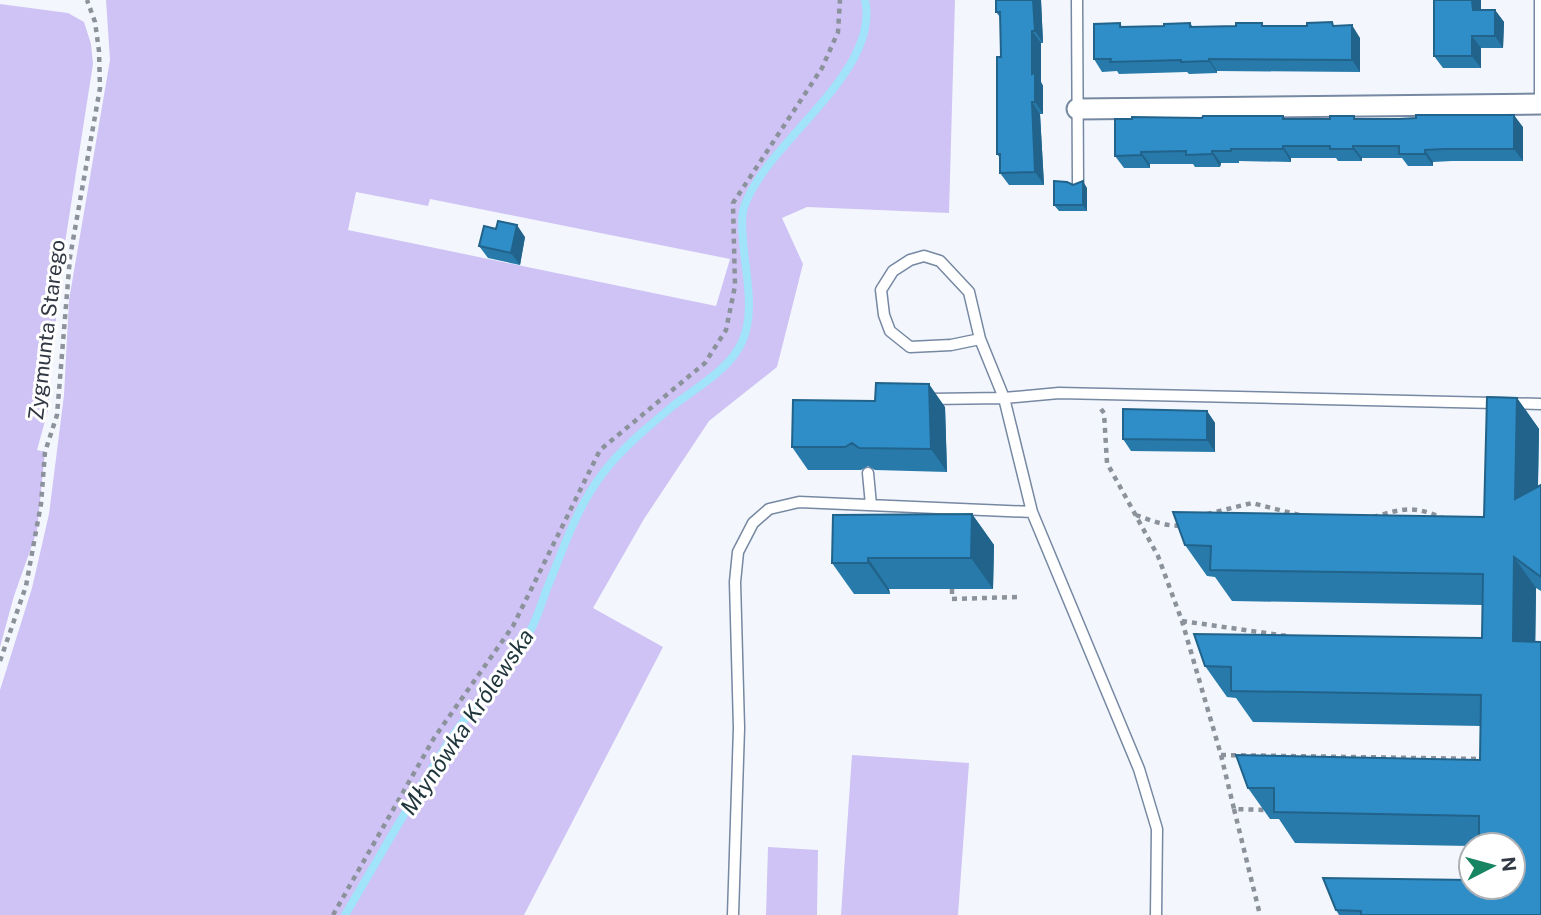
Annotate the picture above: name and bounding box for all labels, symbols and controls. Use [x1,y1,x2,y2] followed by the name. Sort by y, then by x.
[23,238,70,422] street label: Zygmunta Starego
[394,624,539,820] water label: Młynówka Królewska
[1457,831,1527,901] north arrow
[1497,856,1521,873] text: N

